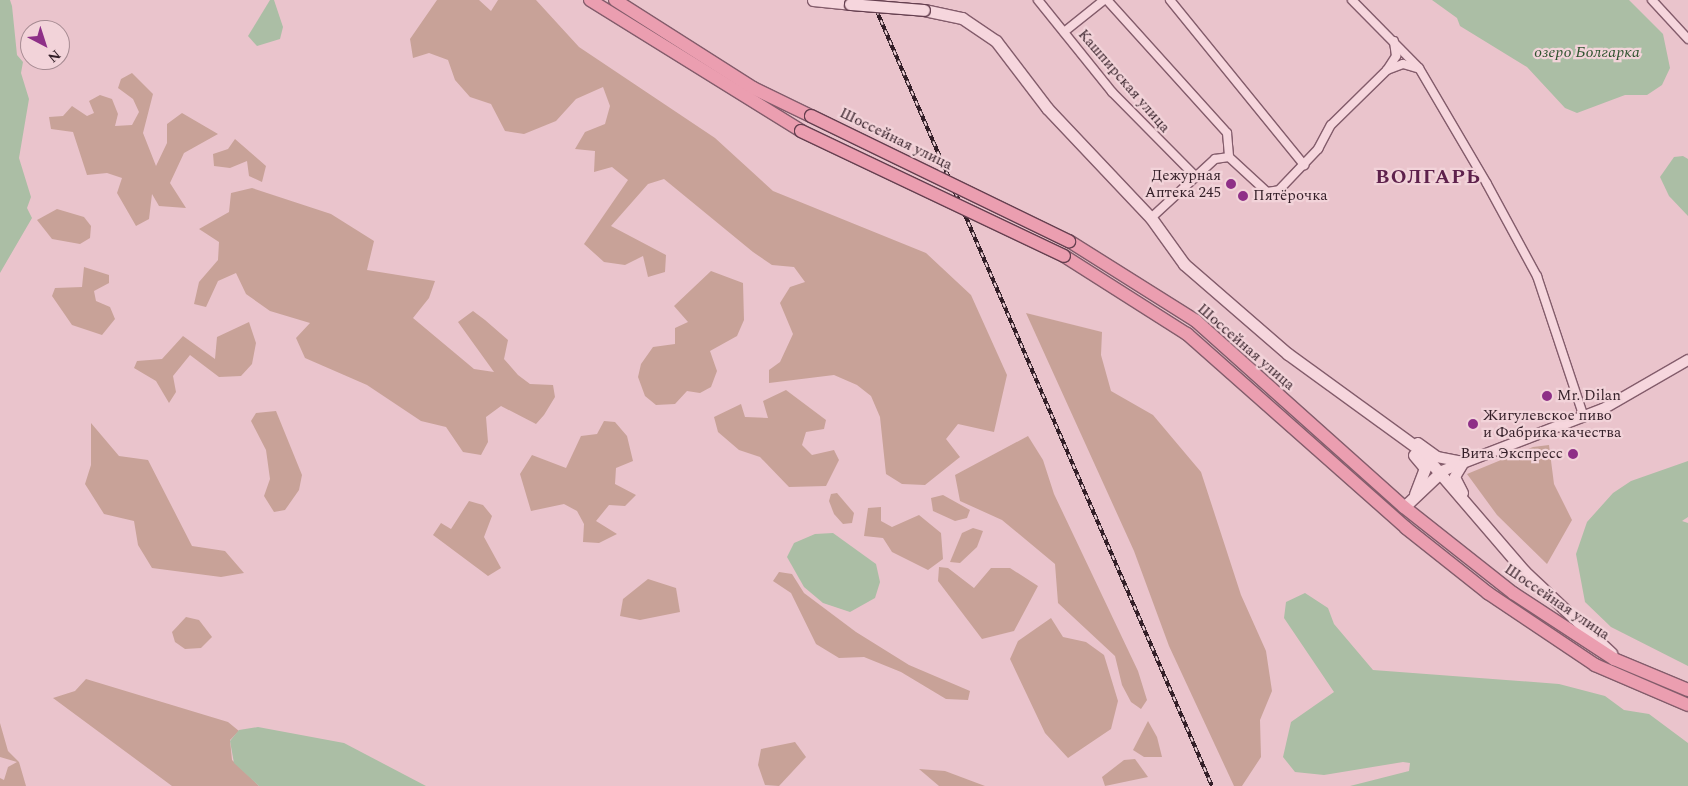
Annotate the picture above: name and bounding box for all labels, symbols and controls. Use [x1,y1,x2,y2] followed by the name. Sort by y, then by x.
[20,20,70,70] north arrow
[1074,26,1174,136] street label: Кашпирская улица
[1534,42,1640,62] water label: озеро Болгарка
[43,44,65,68] text: N
[837,104,955,174] street label: Шоссейная улица
[1374,165,1482,189] district label: ВОЛГАРЬ
[1145,166,1221,201] place label: Дежурная Аптека 245
[1225,178,1237,190] marker: Дежурная Аптека 245
[1253,187,1328,205] place label: Пятёрочка
[1237,190,1249,202] marker: Пятёрочка
[1194,300,1298,394] street label: Шоссейная улица
[1557,387,1621,405] place label: Mr. Dilan
[1541,390,1553,402] marker: Mr. Dilan
[1483,406,1621,441] place label: Жигулевское пиво и Фабрика качества
[1467,418,1479,430] marker: Жигулевское пиво и Фабрика качества
[1460,445,1563,463] place label: Вита Экспресс
[1567,448,1579,460] marker: Вита Экспресс
[1501,560,1613,644] street label: Шоссейная улица

